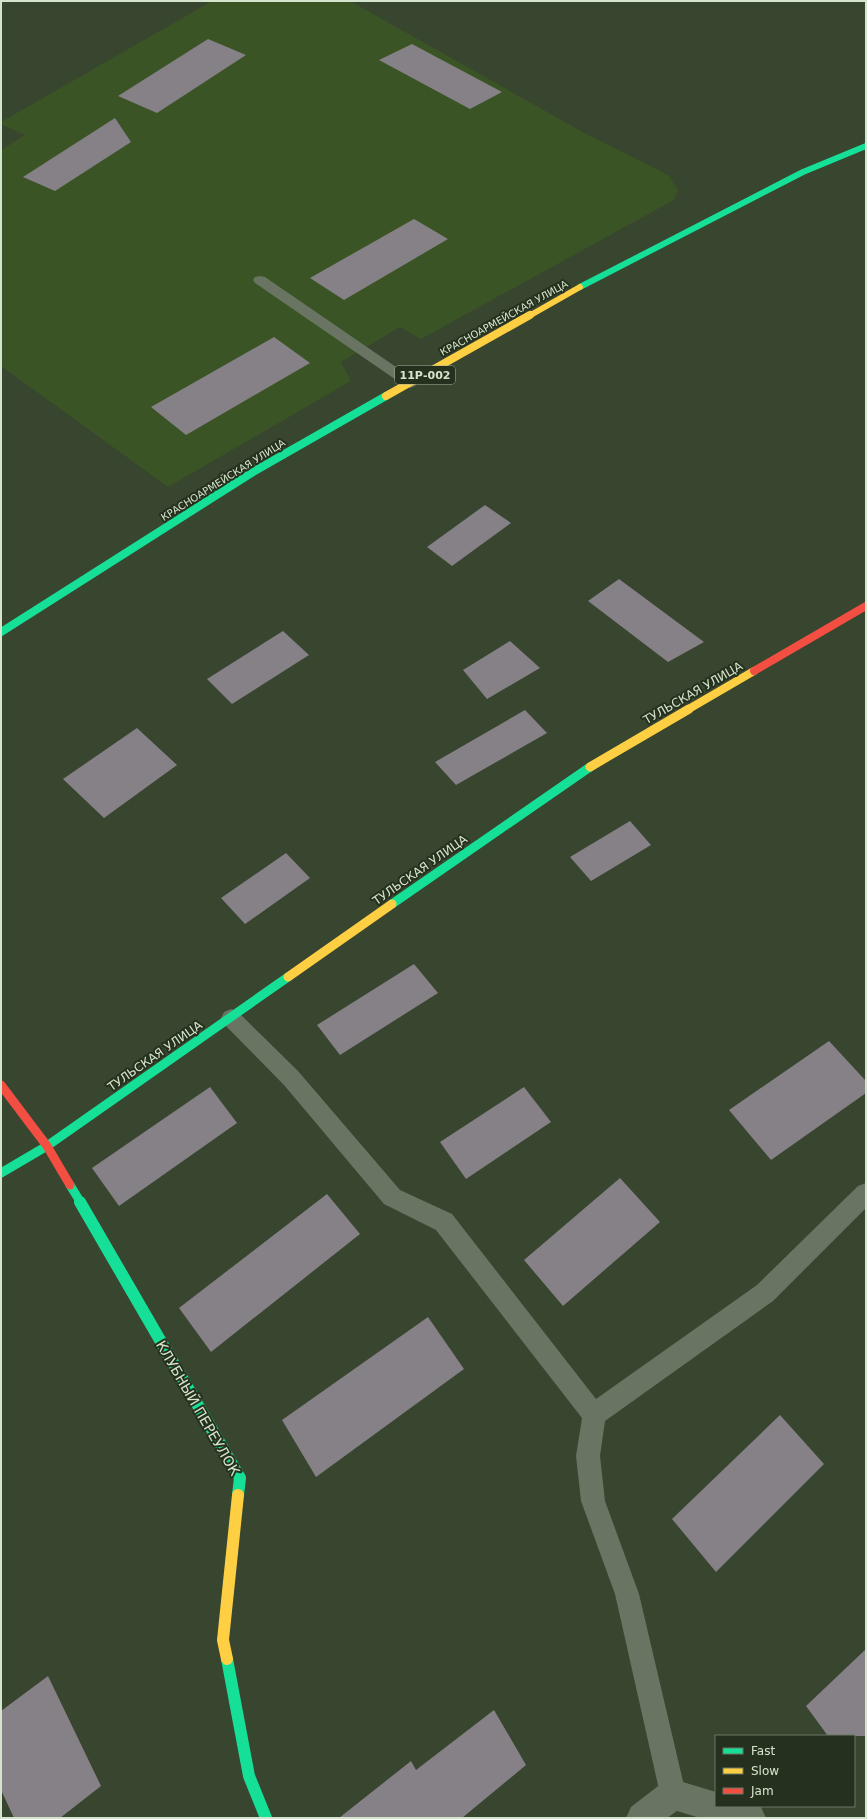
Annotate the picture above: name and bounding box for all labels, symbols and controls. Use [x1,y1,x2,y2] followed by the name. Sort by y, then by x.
[438,277,570,358] street label: КРАСНОАРМЕЙСКАЯ УЛИЦА
[395,366,455,384] road number: 11Р-002
[158,436,287,523] street label: КРАСНОАРМЕЙСКАЯ УЛИЦА
[640,659,746,728] street label: ТУЛЬСКАЯ УЛИЦА
[369,832,471,908] street label: ТУЛЬСКАЯ УЛИЦА
[104,1018,206,1094] street label: ТУЛЬСКАЯ УЛИЦА
[153,1337,244,1478] street label: КЛУБНЫЙ ПЕРЕУЛОК
[715,1735,855,1807] legend
[751,1744,775,1758] text: Fast
[751,1764,779,1778] text: Slow
[750,1784,774,1798] text: Jam

